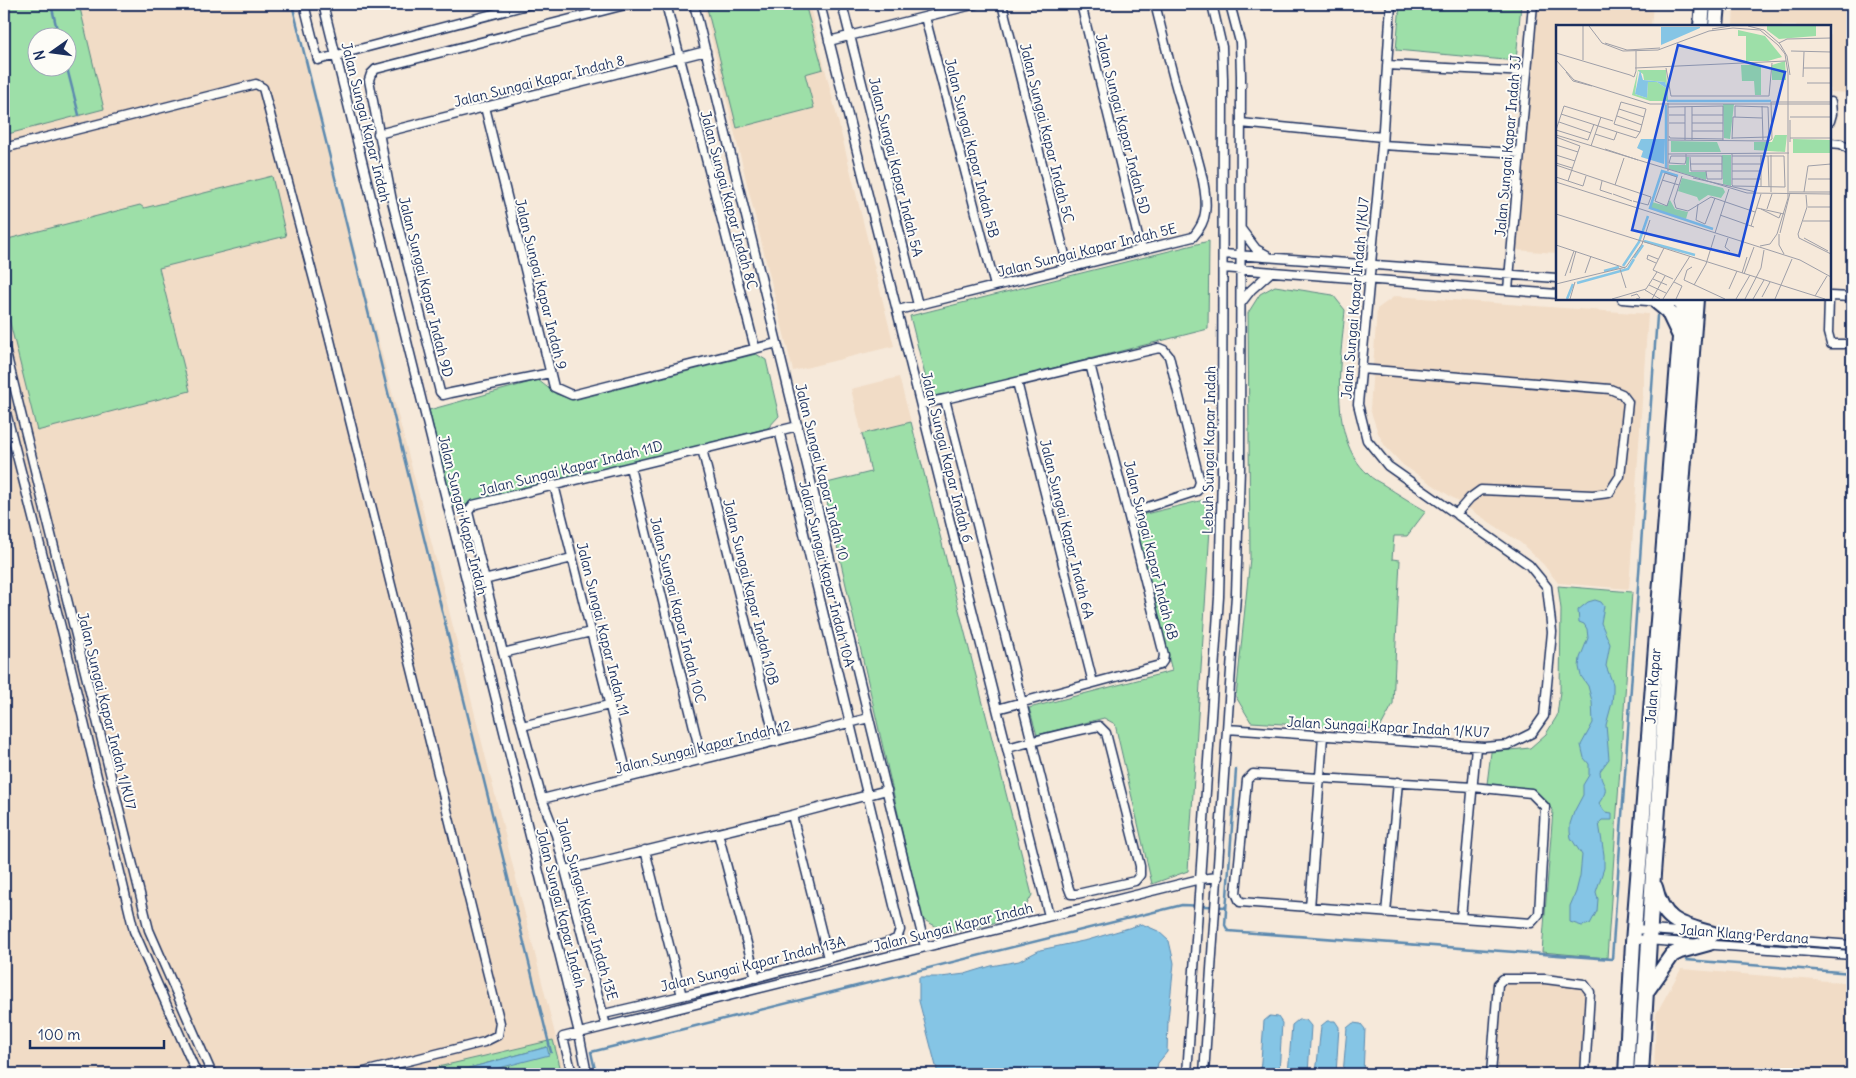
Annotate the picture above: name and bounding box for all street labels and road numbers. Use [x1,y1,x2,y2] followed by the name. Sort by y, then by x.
[1092,32,1154,216] street label: Jalan Sungai Kapar Indah 5D
[337,40,395,204] street label: Jalan Sungai Kapar Indah
[1016,41,1078,225] street label: Jalan Sungai Kapar Indah 5C
[452,51,626,111] street label: Jalan Sungai Kapar Indah 8
[1491,54,1525,238] street label: Jalan Sungai Kapar Indah 3J
[941,56,1003,240] street label: Jalan Sungai Kapar Indah 5B
[865,75,927,259] street label: Jalan Sungai Kapar Indah 5A
[696,109,762,291] street label: Jalan Sungai Kapar Indah 8C
[395,195,457,379] street label: Jalan Sungai Kapar Indah 9D
[1337,196,1373,400] street label: Jalan Sungai Kapar Indah 1/KU7
[511,197,571,371] street label: Jalan Sungai Kapar Indah 9
[996,219,1178,281] street label: Jalan Sungai Kapar Indah 5E
[1199,366,1219,534] street label: Lebuh Sungai Kapar Indah
[917,370,977,544] street label: Jalan Sungai Kapar Indah 6
[791,381,853,563] street label: Jalan Sungai Kapar Indah 10
[434,433,492,597] street label: Jalan Sungai Kapar Indah
[477,436,665,500] street label: Jalan Sungai Kapar Indah 11D
[1036,437,1098,621] street label: Jalan Sungai Kapar Indah 6A
[1120,458,1182,642] street label: Jalan Sungai Kapar Indah 6B
[795,479,859,669] street label: Jalan Sungai Kapar Indah 10A
[719,497,783,687] street label: Jalan Sungai Kapar Indah 10B
[646,515,710,705] street label: Jalan Sungai Kapar Indah 10C
[573,540,633,718] street label: Jalan Sungai Kapar Indah 11
[74,610,140,812] street label: Jalan Sungai Kapar Indah 1/KU7
[1641,647,1665,724] street label: Jalan Kapar
[1286,713,1490,741] street label: Jalan Sungai Kapar Indah 1/KU7
[613,716,793,778] street label: Jalan Sungai Kapar Indah 12
[552,816,622,1002] street label: Jalan Sungai Kapar Indah 13E
[532,826,590,990] street label: Jalan Sungai Kapar Indah
[871,898,1035,956] street label: Jalan Sungai Kapar Indah
[1679,920,1809,948] street label: Jalan Klang Perdana
[659,932,847,996] street label: Jalan Sungai Kapar Indah 13A

